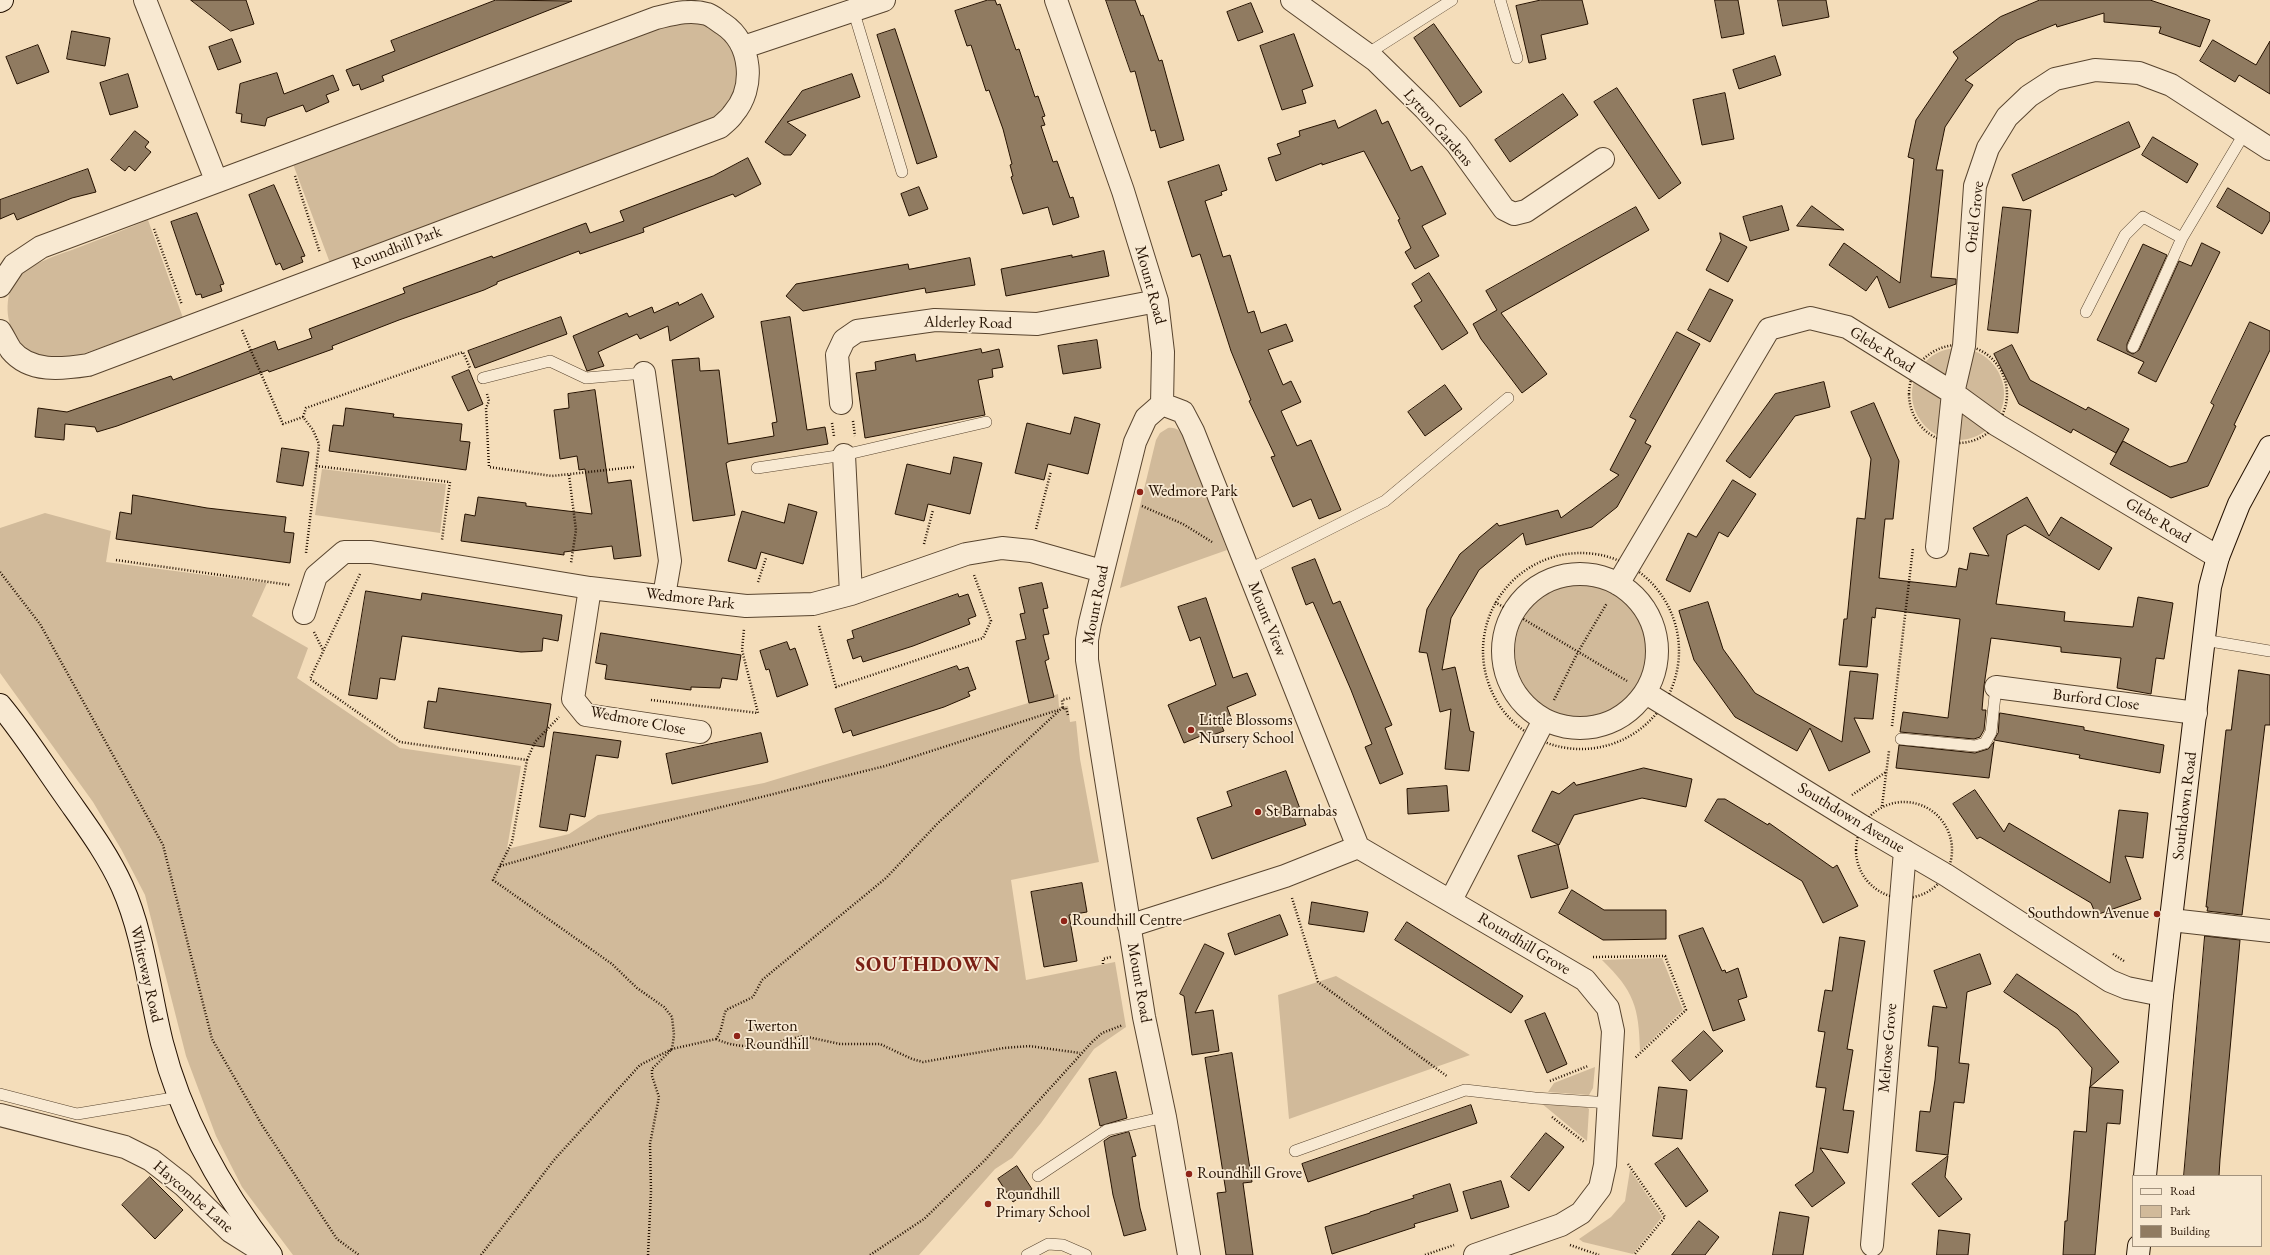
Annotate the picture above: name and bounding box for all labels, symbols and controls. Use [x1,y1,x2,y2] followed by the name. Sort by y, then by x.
[1399,85,1477,171] street label: Lytton Gardens
[1962,180,1988,254] street label: Oriel Grove
[349,222,445,274] street label: Roundhill Park
[1130,244,1170,326] street label: Mount Road
[924,313,1012,333] street label: Alderley Road
[1846,323,1918,377] street label: Glebe Road
[1148,482,1238,502] place label: Wedmore Park
[1135,487,1145,497] marker: Wedmore Park
[2122,494,2194,548] street label: Glebe Road
[1079,564,1113,646] street label: Mount Road
[1243,579,1291,659] street label: Mount View
[644,584,736,614] street label: Wedmore Park
[2052,685,2140,715] street label: Burford Close
[589,702,687,740] street label: Wedmore Close
[1199,711,1294,749] place label: Little Blossoms Nursery School
[1186,725,1196,735] marker: Little Blossoms Nursery School
[2169,751,2201,861] street label: Southdown Road
[1794,779,1908,857] street label: Southdown Avenue
[1266,802,1337,822] place label: St Barnabas
[1253,807,1263,817] marker: St Barnabas
[2028,904,2149,924] place label: Southdown Avenue
[1474,909,1574,979] street label: Roundhill Grove
[2152,909,2162,919] marker: Southdown Avenue
[1072,911,1182,931] place label: Roundhill Centre
[1059,916,1069,926] marker: Roundhill Centre
[126,924,166,1024] street label: Whiteway Road
[1123,942,1155,1024] street label: Mount Road
[855,954,1001,978] district label: SOUTHDOWN
[1875,1003,1901,1093] street label: Melrose Grove
[745,1017,809,1055] place label: Twerton Roundhill
[732,1031,742,1041] marker: Twerton Roundhill
[149,1157,237,1237] street label: Haycombe Lane
[1197,1164,1302,1184] place label: Roundhill Grove
[1184,1169,1194,1179] marker: Roundhill Grove
[2132,1175,2262,1247] legend
[2170,1183,2195,1199] text: Road
[996,1185,1090,1223] place label: Roundhill Primary School
[983,1199,993,1209] marker: Roundhill Primary School
[2170,1203,2190,1219] text: Park
[2170,1223,2210,1239] text: Building

